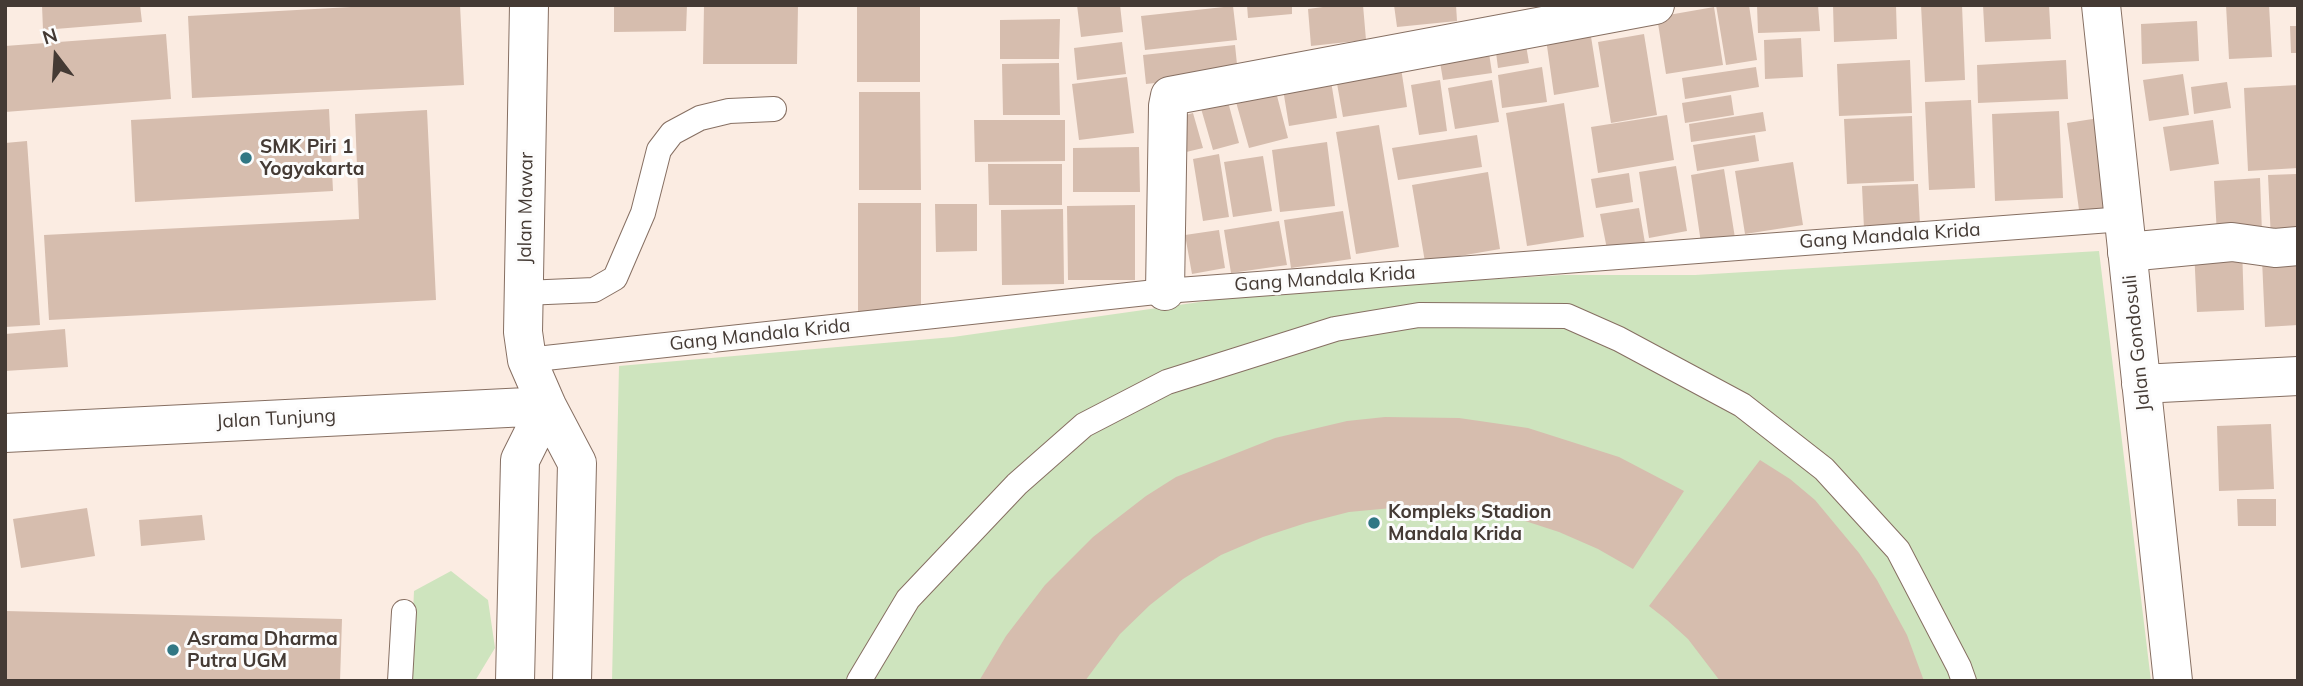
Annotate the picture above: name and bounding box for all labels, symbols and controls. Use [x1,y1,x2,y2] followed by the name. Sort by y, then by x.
[21,21,91,91] north arrow
[39,22,60,49] text: N
[260,136,364,180] place label: SMK Piri 1 Yogyakarta
[238,150,254,166] marker: SMK Piri 1 Yogyakarta
[514,152,538,264] street label: Jalan Mawar
[1799,218,1981,254] street label: Gang Mandala Krida
[1234,261,1416,297] street label: Gang Mandala Krida
[2118,274,2156,412] street label: Jalan Gondosuli
[668,314,852,356] street label: Gang Mandala Krida
[216,404,336,434] street label: Jalan Tunjung
[1388,501,1552,545] place label: Kompleks Stadion Mandala Krida
[1366,515,1382,531] marker: Kompleks Stadion Mandala Krida
[187,628,338,672] place label: Asrama Dharma Putra UGM
[165,642,181,658] marker: Asrama Dharma Putra UGM

